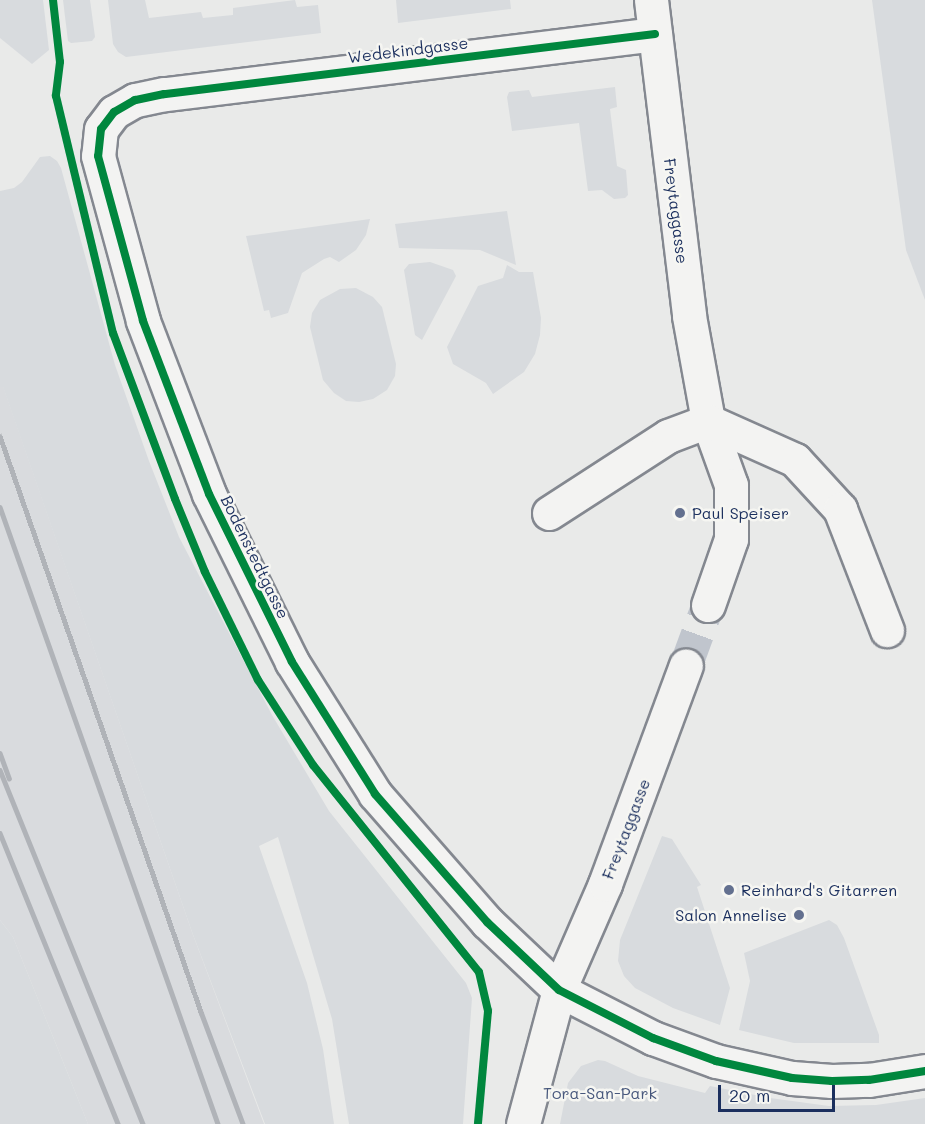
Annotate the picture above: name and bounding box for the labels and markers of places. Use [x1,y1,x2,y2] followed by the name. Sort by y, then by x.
[692,503,789,523] place label: Paul Speiser
[673,506,687,520] marker: Paul Speiser
[741,880,897,900] place label: Reinhard's Gitarren
[722,883,736,897] marker: Reinhard's Gitarren
[675,905,787,925] place label: Salon Annelise
[792,908,806,922] marker: Salon Annelise

